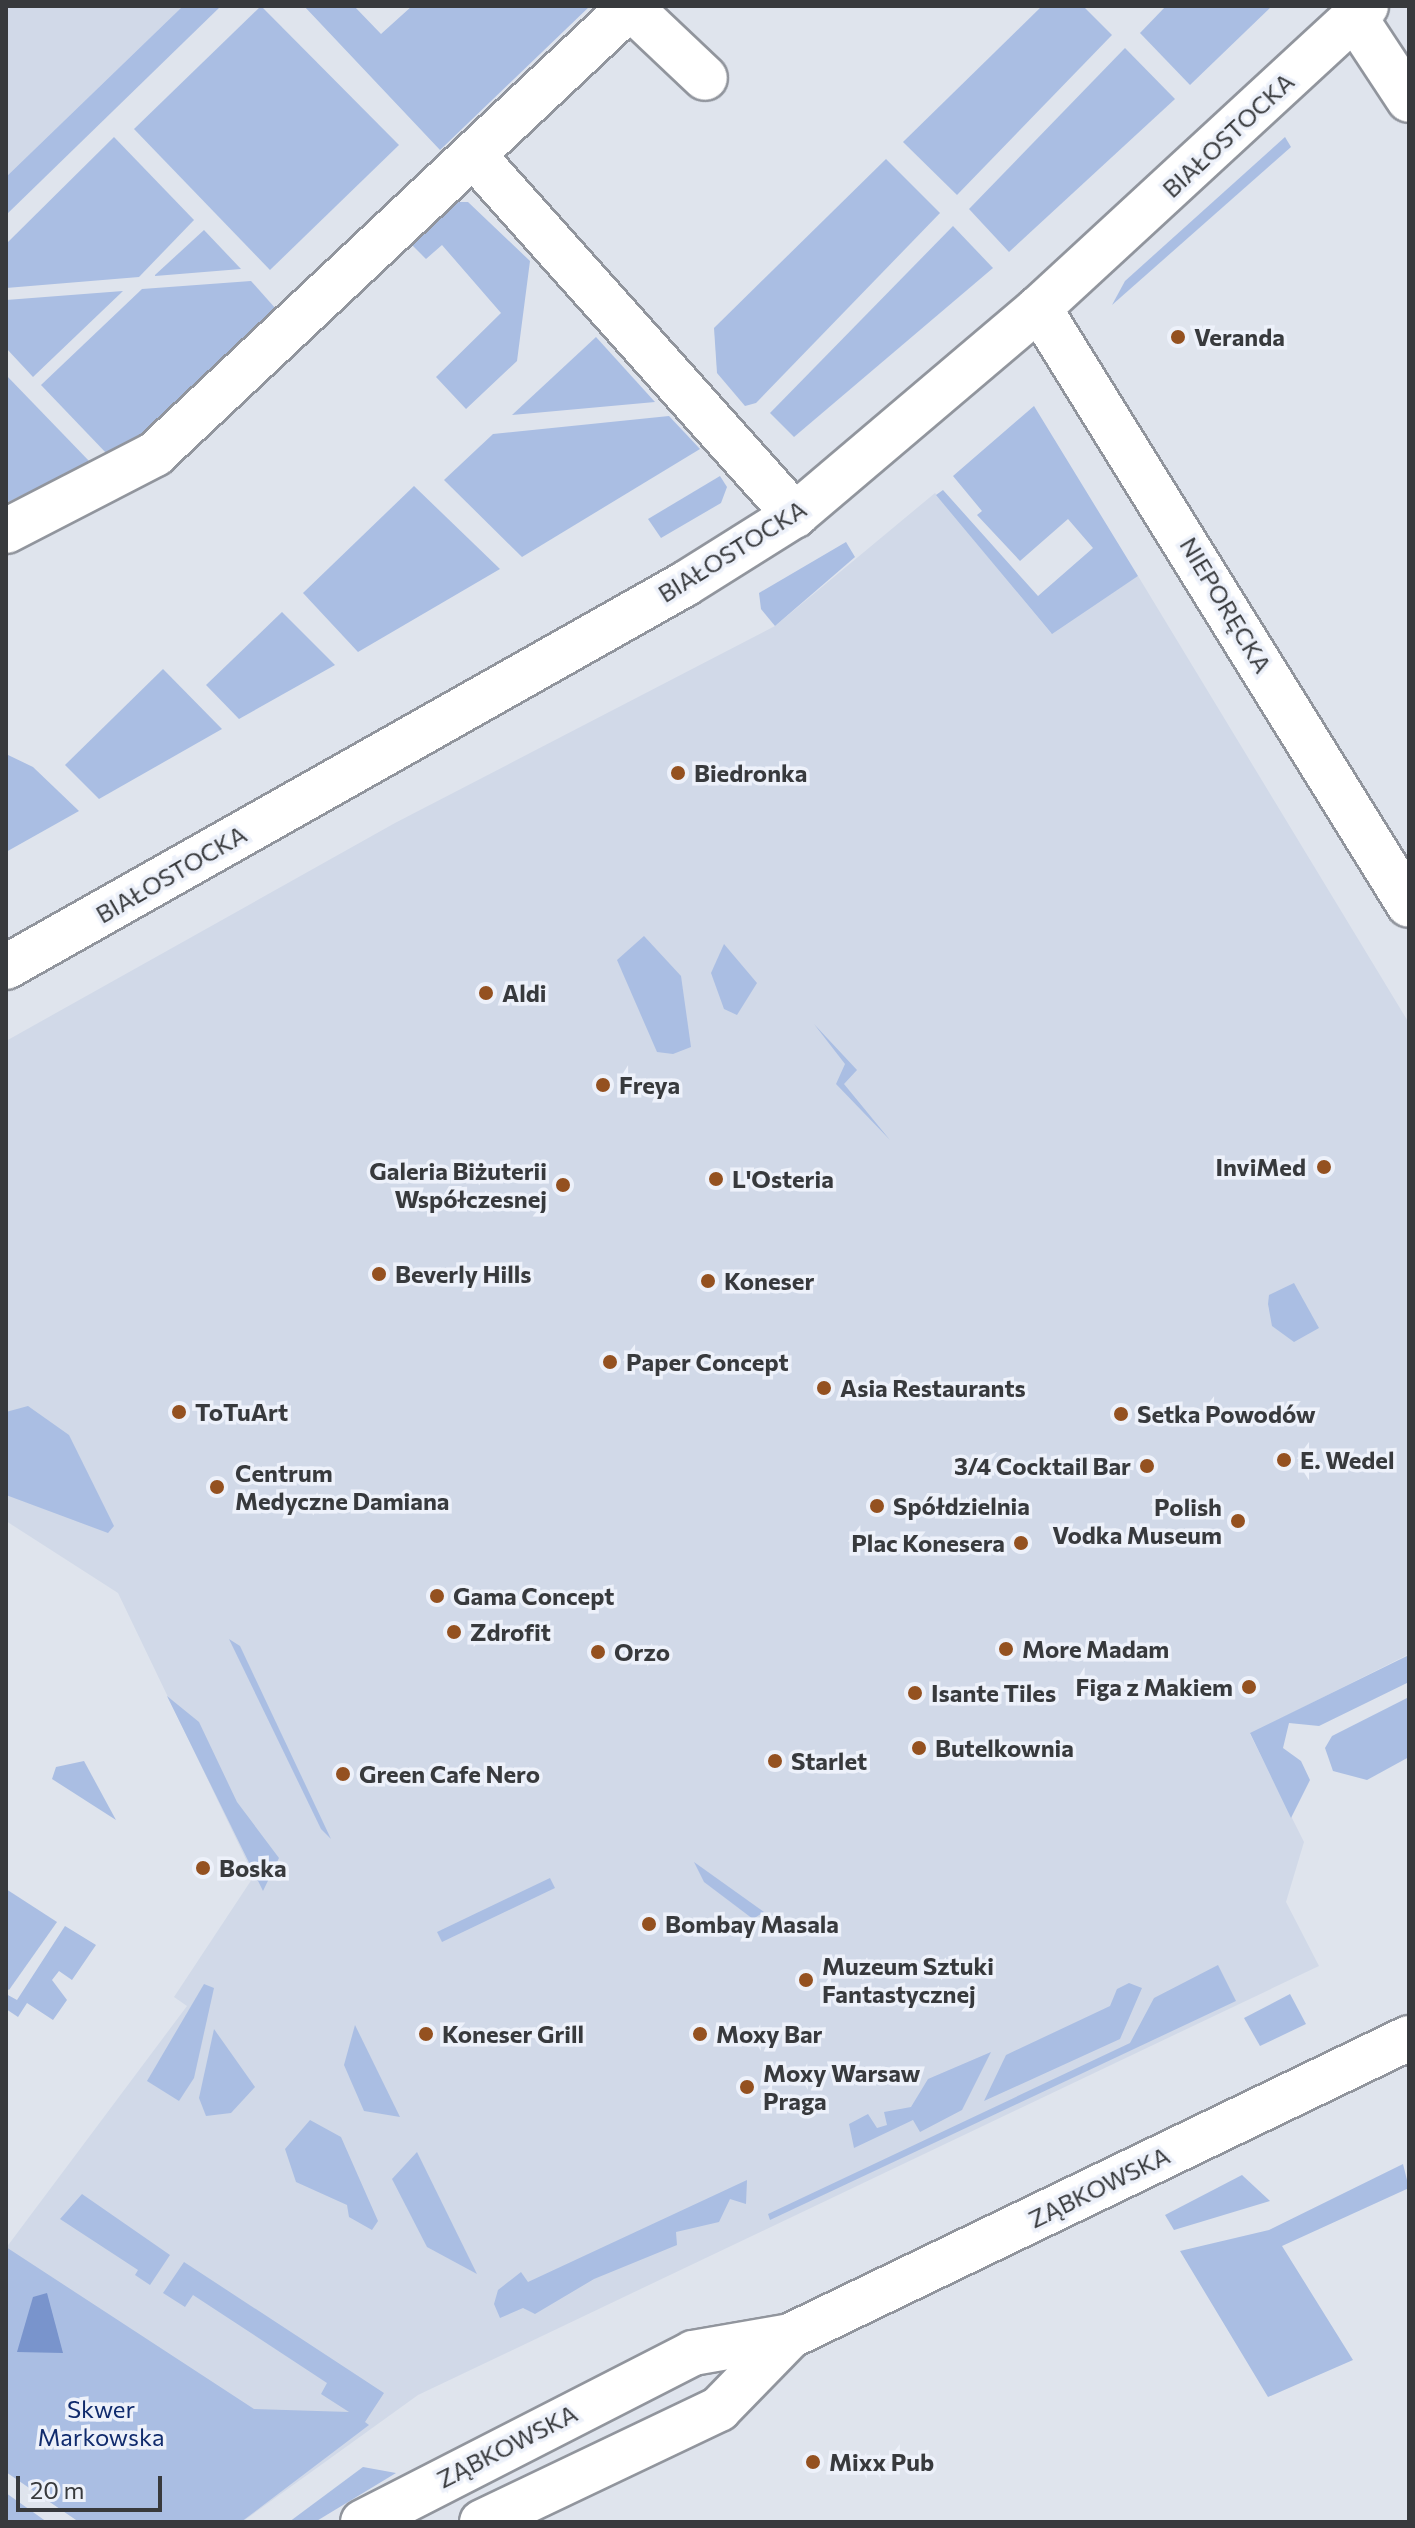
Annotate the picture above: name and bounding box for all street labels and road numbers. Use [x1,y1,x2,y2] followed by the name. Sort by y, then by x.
[1156,67,1300,203] street label: BIAŁOSTOCKA
[653,494,811,608] street label: BIAŁOSTOCKA
[1174,532,1278,678] street label: NIEPORĘCKA
[91,819,251,929] street label: BIAŁOSTOCKA
[1024,2140,1174,2234] street label: ZĄBKOWSKA
[432,2398,582,2494] street label: ZĄBKOWSKA

